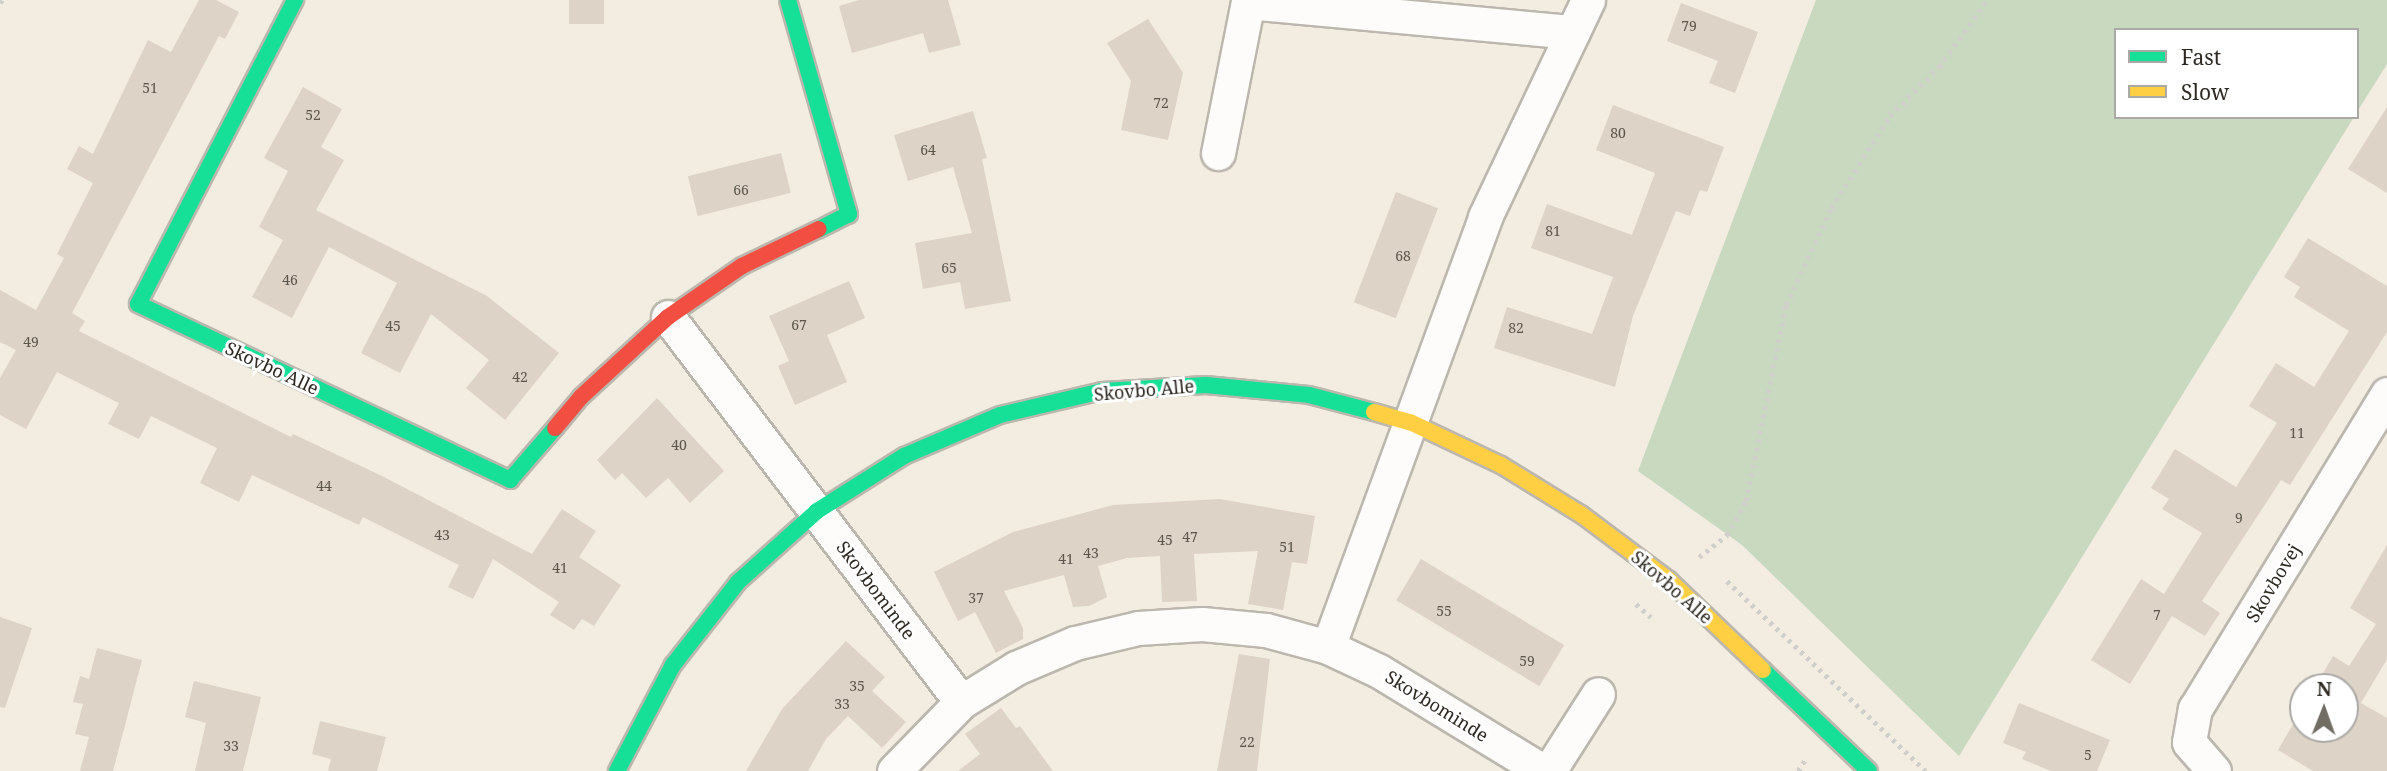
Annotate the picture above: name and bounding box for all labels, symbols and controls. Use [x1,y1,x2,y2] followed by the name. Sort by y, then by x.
[1681,18,1697,34] house number: 79
[2114,28,2359,119] legend
[2181,43,2221,71] text: Fast
[2181,78,2229,106] text: Slow
[142,80,158,96] house number: 51
[1153,95,1169,111] house number: 72
[305,107,321,123] house number: 52
[1610,125,1626,141] house number: 80
[920,142,936,158] house number: 64
[733,182,749,198] house number: 66
[1545,223,1561,239] house number: 81
[1395,248,1411,264] house number: 68
[941,260,957,276] house number: 65
[282,272,298,288] house number: 46
[791,317,807,333] house number: 67
[385,318,401,334] house number: 45
[1508,320,1524,336] house number: 82
[23,334,39,350] house number: 49
[222,337,322,399] street label: Skovbo Alle
[512,369,528,385] house number: 42
[1093,375,1195,405] street label: Skovbo Alle
[2289,425,2305,441] house number: 11
[671,437,687,453] house number: 40
[316,478,332,494] house number: 44
[2235,510,2243,526] house number: 9
[434,527,450,543] house number: 43
[1182,529,1198,545] house number: 47
[1157,532,1173,548] house number: 45
[832,537,920,643] street label: Skovbominde
[1279,539,1295,555] house number: 51
[2241,540,2305,626] street label: Skovbovej
[1083,545,1099,561] house number: 43
[1627,546,1717,628] street label: Skovbo Alle
[1058,551,1074,567] house number: 41
[552,560,568,576] house number: 41
[968,590,984,606] house number: 37
[1436,603,1452,619] house number: 55
[2153,607,2161,623] house number: 7
[1519,653,1535,669] house number: 59
[1382,666,1492,746] street label: Skovbominde
[2289,673,2359,743] north arrow
[2317,676,2332,702] text: N
[849,678,865,694] house number: 35
[834,696,850,712] house number: 33
[1239,734,1255,750] house number: 22
[223,738,239,754] house number: 33
[2084,747,2092,763] house number: 5

